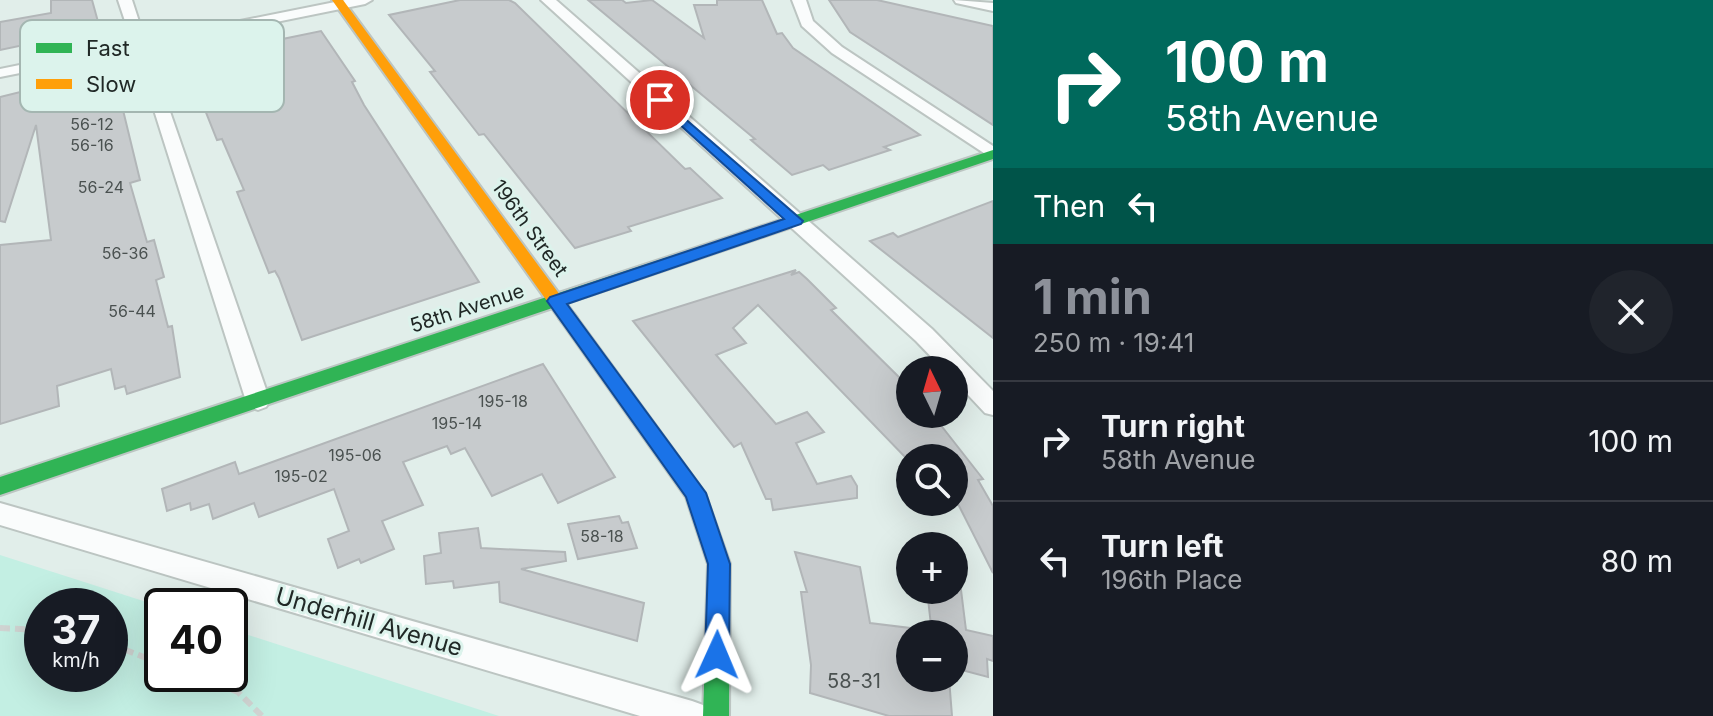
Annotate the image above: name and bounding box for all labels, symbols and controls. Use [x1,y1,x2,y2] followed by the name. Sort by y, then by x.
[20,20,284,112] legend
[1165,28,1329,96] text: 100 m
[1033,32,1137,136] icon: right
[86,35,130,61] text: Fast
[626,66,694,134] pin
[86,71,136,97] text: Slow
[638,78,682,122] icon: arrive
[1165,96,1379,140] text: 58th Avenue
[70,114,114,134] house number: 56-12
[70,135,114,155] house number: 56-16
[487,175,573,281] street label: 196th Street
[78,177,124,197] house number: 56-24
[1121,184,1165,228] icon: left
[1033,188,1105,224] text: Then
[102,243,148,263] house number: 56-36
[1033,267,1152,326] text: 1 min
[1589,270,1673,354] button: close
[407,278,527,338] street label: 58th Avenue
[108,301,156,321] house number: 56-44
[1033,327,1194,358] text: 250 m · 19:41
[896,356,968,428] north arrow
[896,356,968,692] map controls
[478,391,528,411] house number: 195-18
[1101,408,1245,444] text: Turn right
[432,413,482,433] house number: 195-14
[1033,419,1077,463] icon: right
[1588,423,1673,459] text: 100 m
[896,444,968,516] button: search
[1101,444,1255,475] text: 58th Avenue
[328,445,382,465] house number: 195-06
[274,466,328,486] house number: 195-02
[580,526,624,546] house number: 58-18
[1101,528,1223,564] text: Turn left
[896,532,968,604] button: +
[1033,539,1077,583] icon: left
[1601,543,1673,579] text: 80 m
[1101,564,1243,595] text: 196th Place
[272,581,466,662] street label: Underhill Avenue
[144,588,248,692] speed limit sign: 40
[51,605,101,654] text: 37
[675,613,759,697] position arrow
[896,620,968,692] button: −
[52,648,100,672] text: km/h
[827,669,881,693] house number: 58-31

